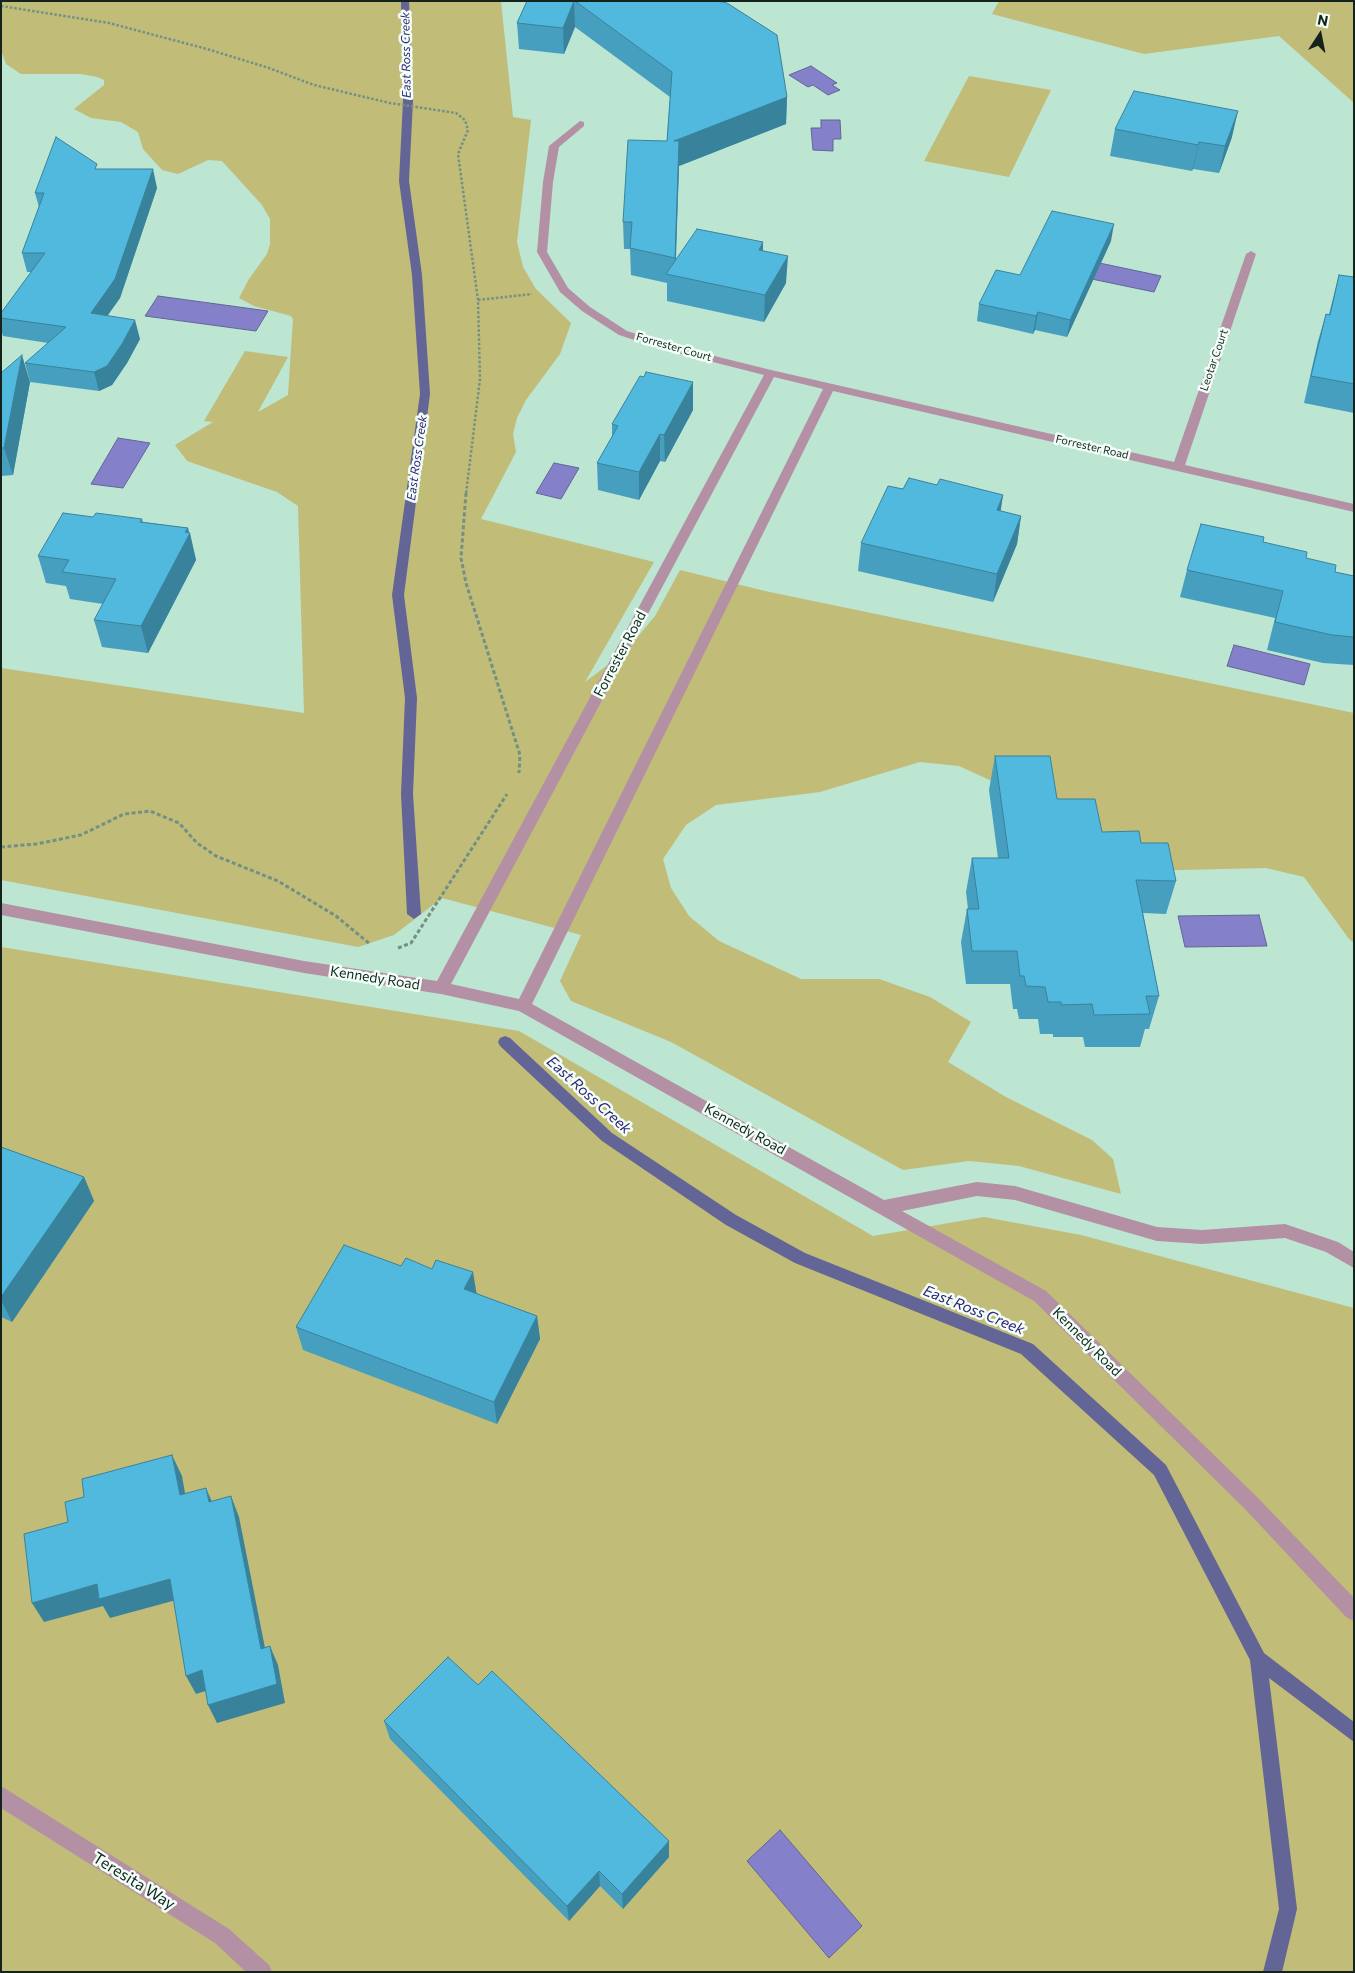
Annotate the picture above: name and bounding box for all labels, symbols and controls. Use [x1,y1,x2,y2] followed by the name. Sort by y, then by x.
[1295,10,1345,60] north arrow
[1316,10,1330,29] text: N
[398,12,414,98] water label: East Ross Creek
[1197,327,1231,393] street label: Leotar Court
[635,330,713,364] street label: Forrester Court
[404,414,430,502] water label: East Ross Creek
[1054,432,1130,462] street label: Forrester Road
[590,608,650,700] street label: Forrester Road
[329,963,421,993] street label: Kennedy Road
[543,1052,635,1138] water label: East Ross Creek
[701,1100,789,1158] street label: Kennedy Road
[921,1282,1027,1338] water label: East Ross Creek
[1049,1304,1125,1380] street label: Kennedy Road
[89,1848,179,1914] street label: Teresita Way

